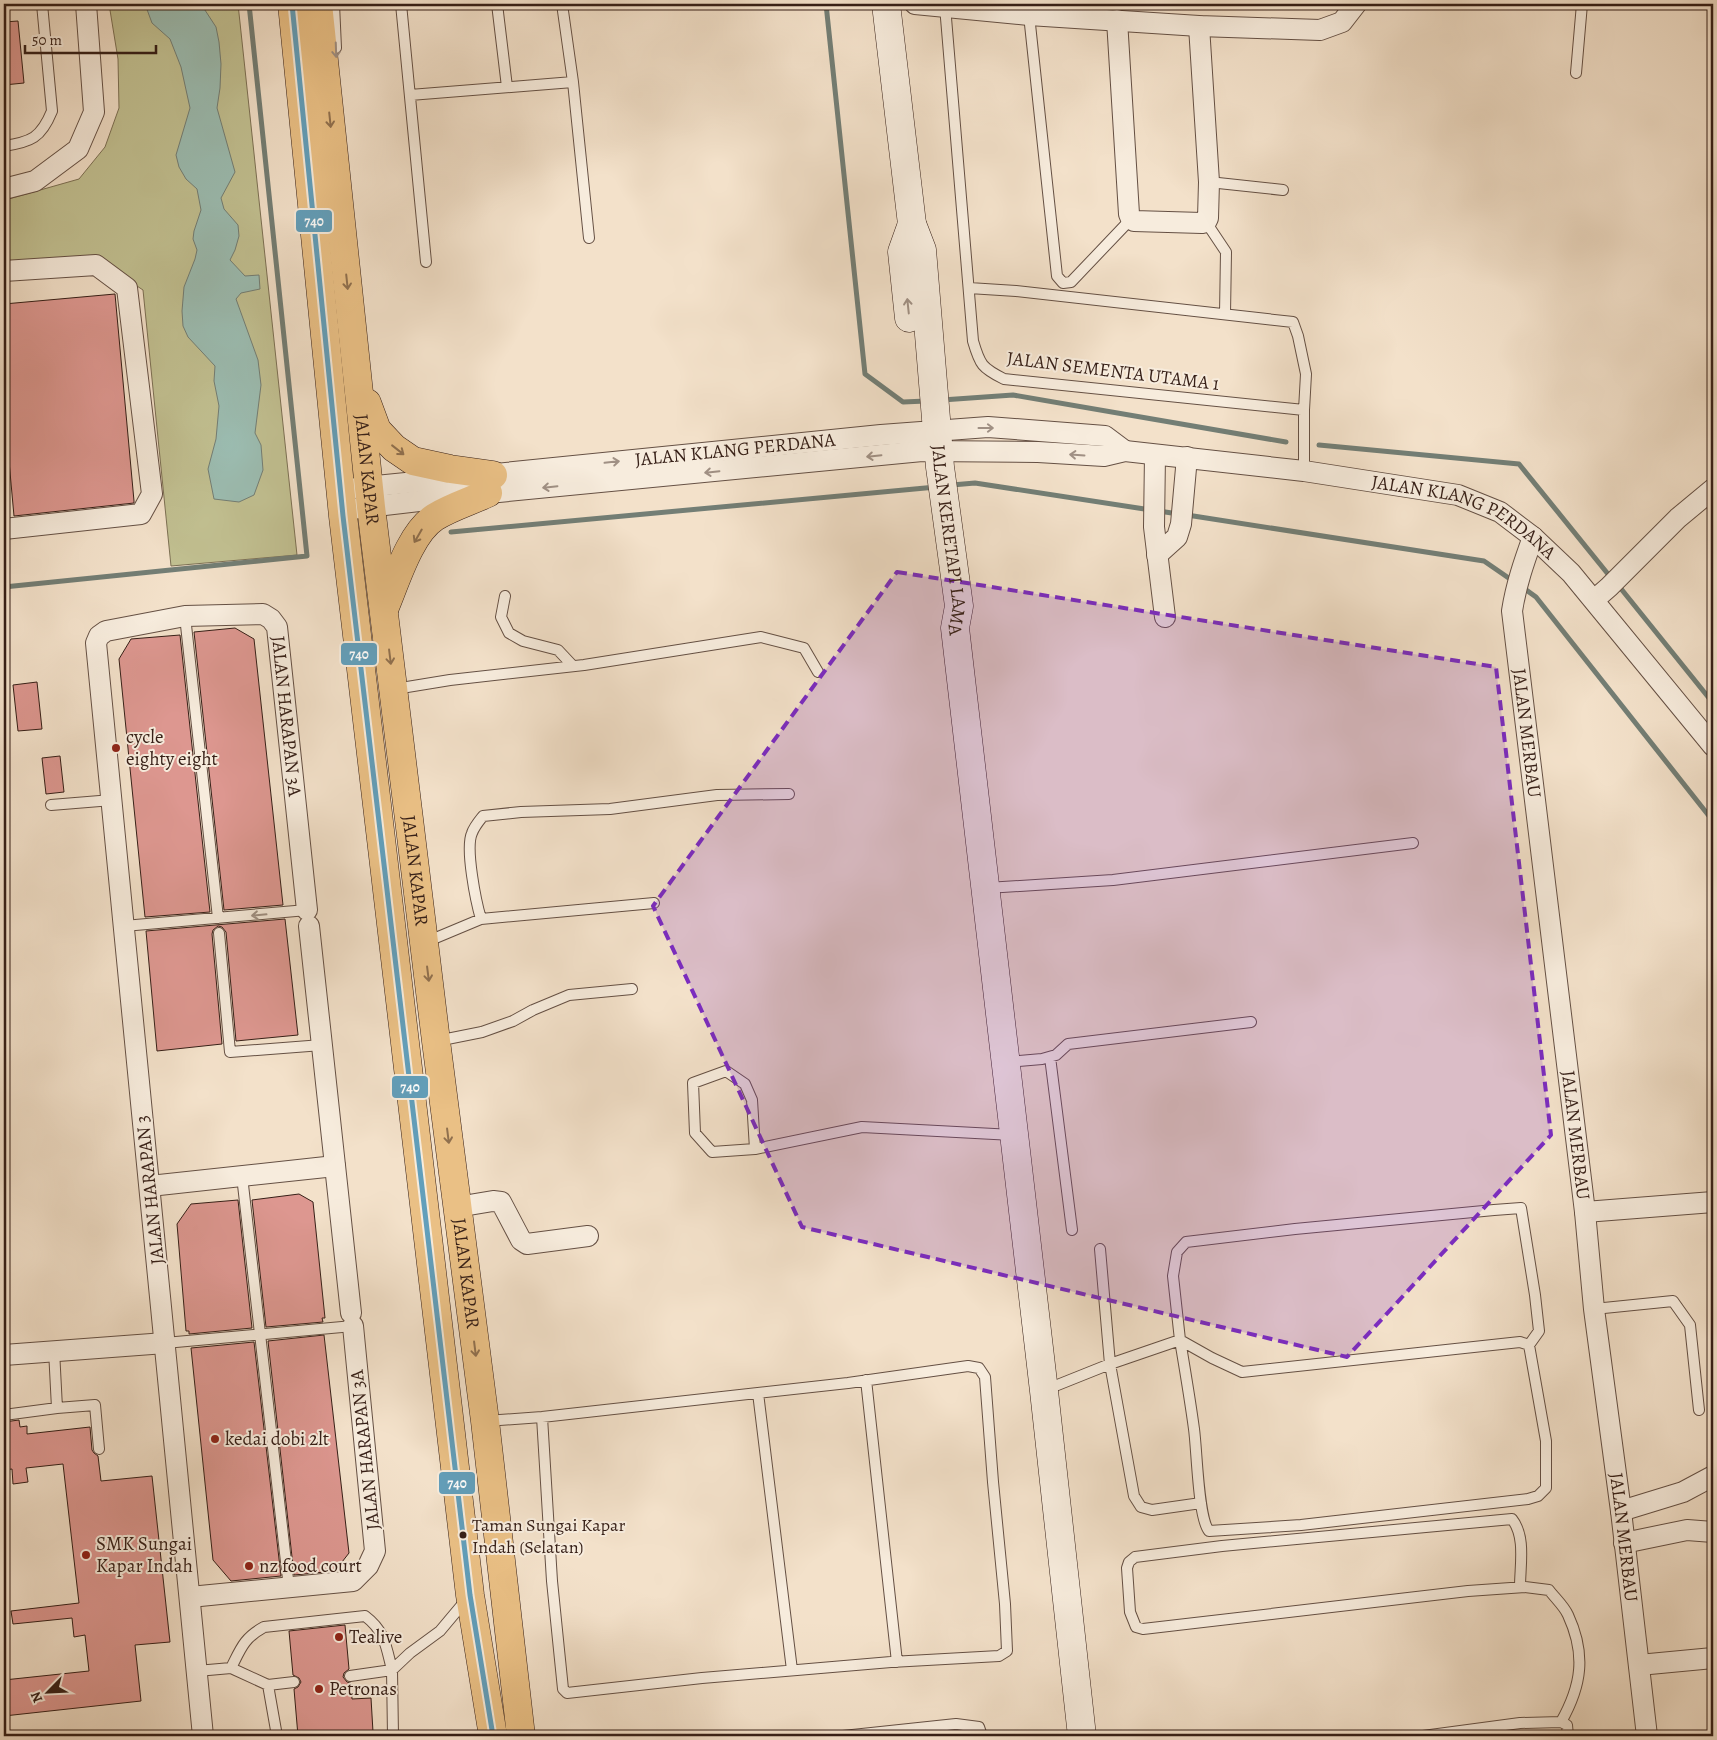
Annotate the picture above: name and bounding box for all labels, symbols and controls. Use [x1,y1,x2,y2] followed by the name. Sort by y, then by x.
[25,22,156,54] scale bar
[32,30,62,50] text: 50 m
[331,41,340,57] one-way arrow
[325,112,335,128] one-way arrow
[295,209,333,233] line badge: 740
[304,212,324,231] text: 740
[342,273,352,289] one-way arrow
[903,299,913,315] one-way arrow
[1005,345,1221,397] street label: JALAN SEMENTA UTAMA 1
[348,413,386,527] street label: JALAN KAPAR
[978,423,994,433] one-way arrow
[634,427,837,473] street label: JALAN KLANG PERDANA
[391,444,404,455] one-way arrow
[925,444,972,638] street label: JALAN KERETAPI LAMA
[1070,450,1086,459] one-way arrow
[866,451,882,461] one-way arrow
[603,458,619,467] one-way arrow
[704,467,720,477] one-way arrow
[1370,469,1562,566] street label: JALAN KLANG PERDANA
[542,482,558,492] one-way arrow
[412,528,422,542] one-way arrow
[265,635,308,799] street label: JALAN HARAPAN 3A
[340,642,378,666] line badge: 740
[349,645,369,664] text: 740
[385,648,395,664] one-way arrow
[1506,667,1548,799] street label: JALAN MERBAU
[126,724,218,772] place label: cycle eighty eight
[110,742,122,754] marker: cycle eighty eight
[396,814,435,928] street label: JALAN KAPAR
[251,910,267,919] one-way arrow
[423,966,433,982] one-way arrow
[1555,1069,1596,1201] street label: JALAN MERBAU
[391,1075,429,1099] line badge: 740
[400,1078,420,1097] text: 740
[129,1114,171,1266] street label: JALAN HARAPAN 3
[443,1127,453,1143] one-way arrow
[446,1217,486,1331] street label: JALAN KAPAR
[470,1341,480,1357] one-way arrow
[344,1368,386,1532] street label: JALAN HARAPAN 3A
[225,1426,329,1452] place label: kedai dobi 2lt
[209,1433,221,1445] marker: kedai dobi 2lt
[438,1471,476,1495] line badge: 740
[1603,1471,1644,1603] street label: JALAN MERBAU
[447,1474,467,1493] text: 740
[472,1513,625,1559] place label: Taman Sungai Kapar Indah (Selatan)
[458,1530,468,1540] marker: Taman Sungai Kapar Indah (Selatan)
[96,1531,193,1579] place label: SMK Sungai Kapar Indah
[80,1549,92,1561] marker: SMK Sungai Kapar Indah
[259,1553,362,1579] place label: nz food court
[243,1560,255,1572] marker: nz food court
[349,1624,402,1650] place label: Tealive
[333,1631,345,1643] marker: Tealive
[22,1668,72,1718] north arrow
[329,1676,397,1702] place label: Petronas
[313,1683,325,1695] marker: Petronas
[26,1689,47,1706] text: N

